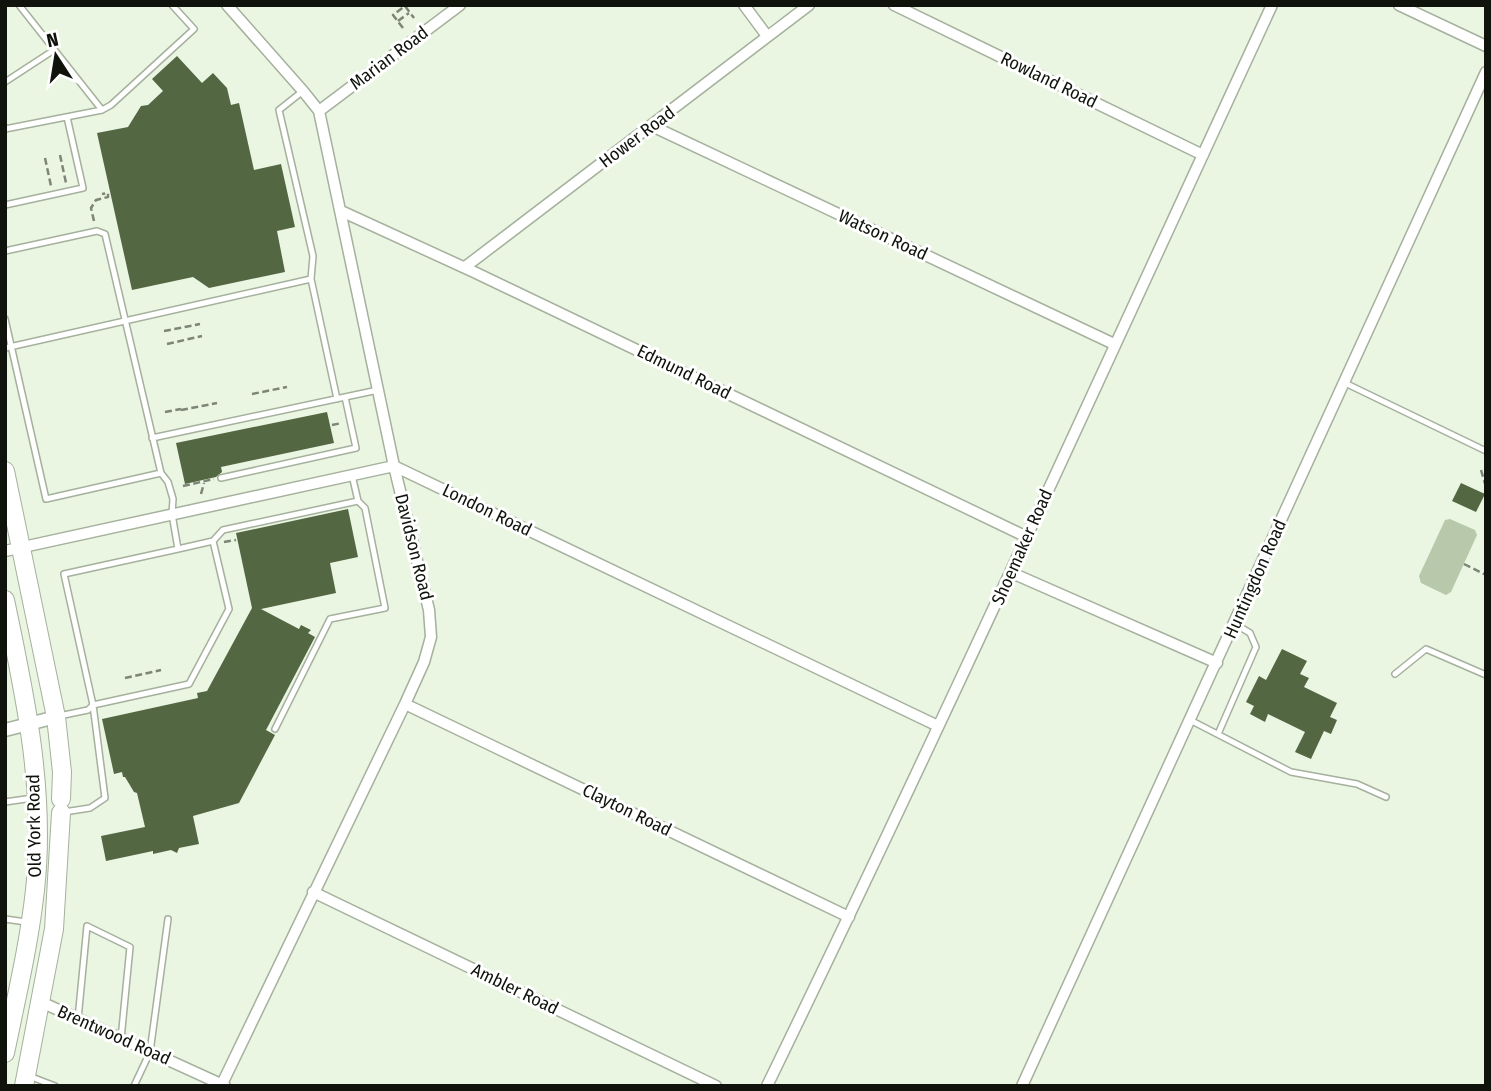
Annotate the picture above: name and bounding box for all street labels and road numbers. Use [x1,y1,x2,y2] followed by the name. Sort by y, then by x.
[346,21,432,95] street label: Marian Road
[997,47,1101,113] street label: Rowland Road
[595,101,679,173] street label: Hower Road
[835,205,931,265] street label: Watson Road
[633,340,735,404] street label: Edmund Road
[439,479,535,541] street label: London Road
[987,486,1057,608] street label: Shoemaker Road
[390,491,438,603] street label: Davidson Road
[1219,516,1291,642] street label: Huntingdon Road
[22,774,46,878] street label: Old York Road
[579,779,675,841] street label: Clayton Road
[468,958,562,1020] street label: Ambler Road
[54,1000,174,1070] street label: Brentwood Road

